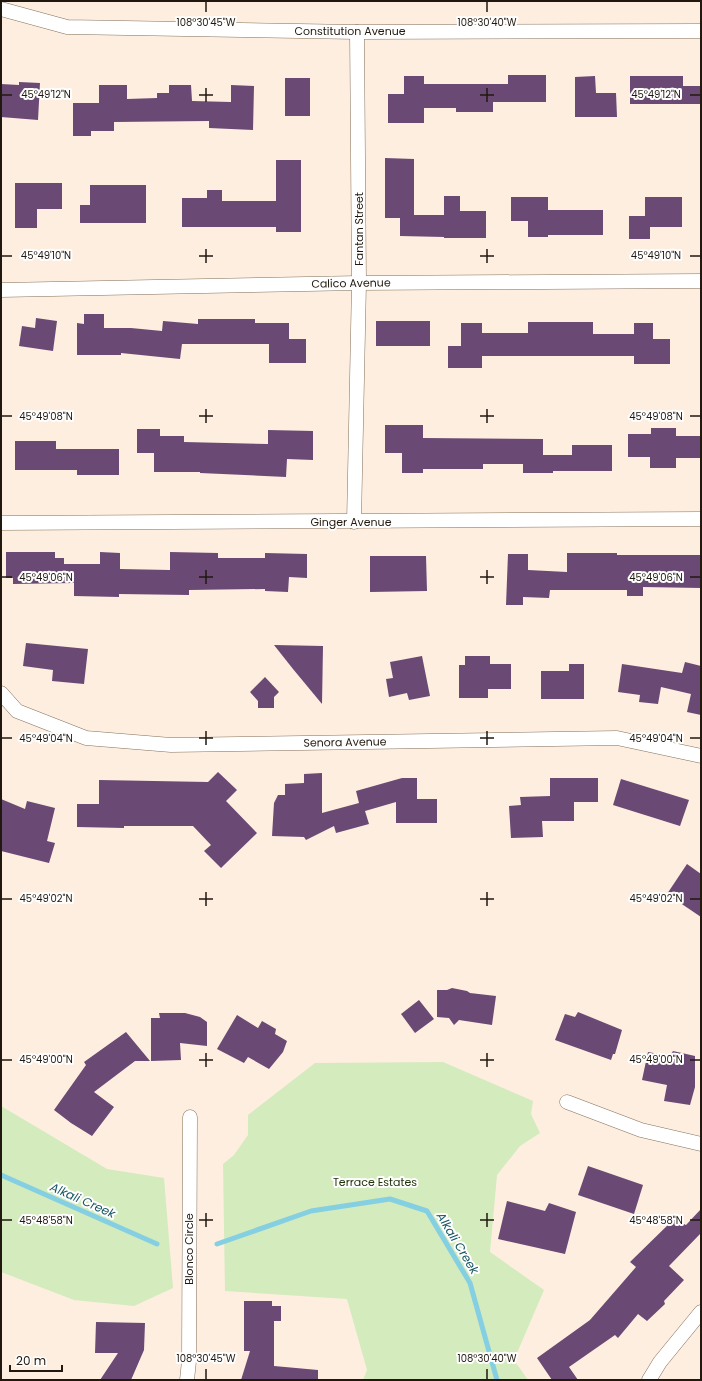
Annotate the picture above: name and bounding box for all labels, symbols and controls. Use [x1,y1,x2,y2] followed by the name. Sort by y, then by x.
[177,15,236,30] text: 108°30'45"W
[458,15,517,30] text: 108°30'40"W
[294,23,406,39] street label: Constitution Avenue
[21,87,71,102] text: 45°49'12"N
[631,87,681,102] text: 45°49'12"N
[351,192,367,266] street label: Fantan Street
[21,248,71,263] text: 45°49'10"N
[631,248,681,263] text: 45°49'10"N
[311,274,391,292] street label: Calico Avenue
[19,409,73,424] text: 45°49'08"N
[629,409,683,424] text: 45°49'08"N
[311,514,392,530] street label: Ginger Avenue
[19,570,73,585] text: 45°49'06"N
[629,570,683,585] text: 45°49'06"N
[19,731,73,746] text: 45°49'04"N
[629,731,683,746] text: 45°49'04"N
[303,733,387,751] street label: Senora Avenue
[20,891,72,906] text: 45°49'02"N
[630,891,682,906] text: 45°49'02"N
[19,1052,73,1067] text: 45°49'00"N
[629,1052,683,1067] text: 45°49'00"N
[333,1174,417,1190] park label: Terrace Estates
[47,1178,119,1222] water label: Alkali Creek
[432,1208,484,1278] water label: Alkali Creek
[19,1213,73,1228] text: 45°48'58"N
[181,1213,197,1285] street label: Blonco Circle
[629,1213,683,1228] text: 45°48'58"N
[10,1347,62,1373] scale bar
[177,1351,236,1366] text: 108°30'45"W
[458,1351,517,1366] text: 108°30'40"W
[16,1352,46,1369] text: 20 m

